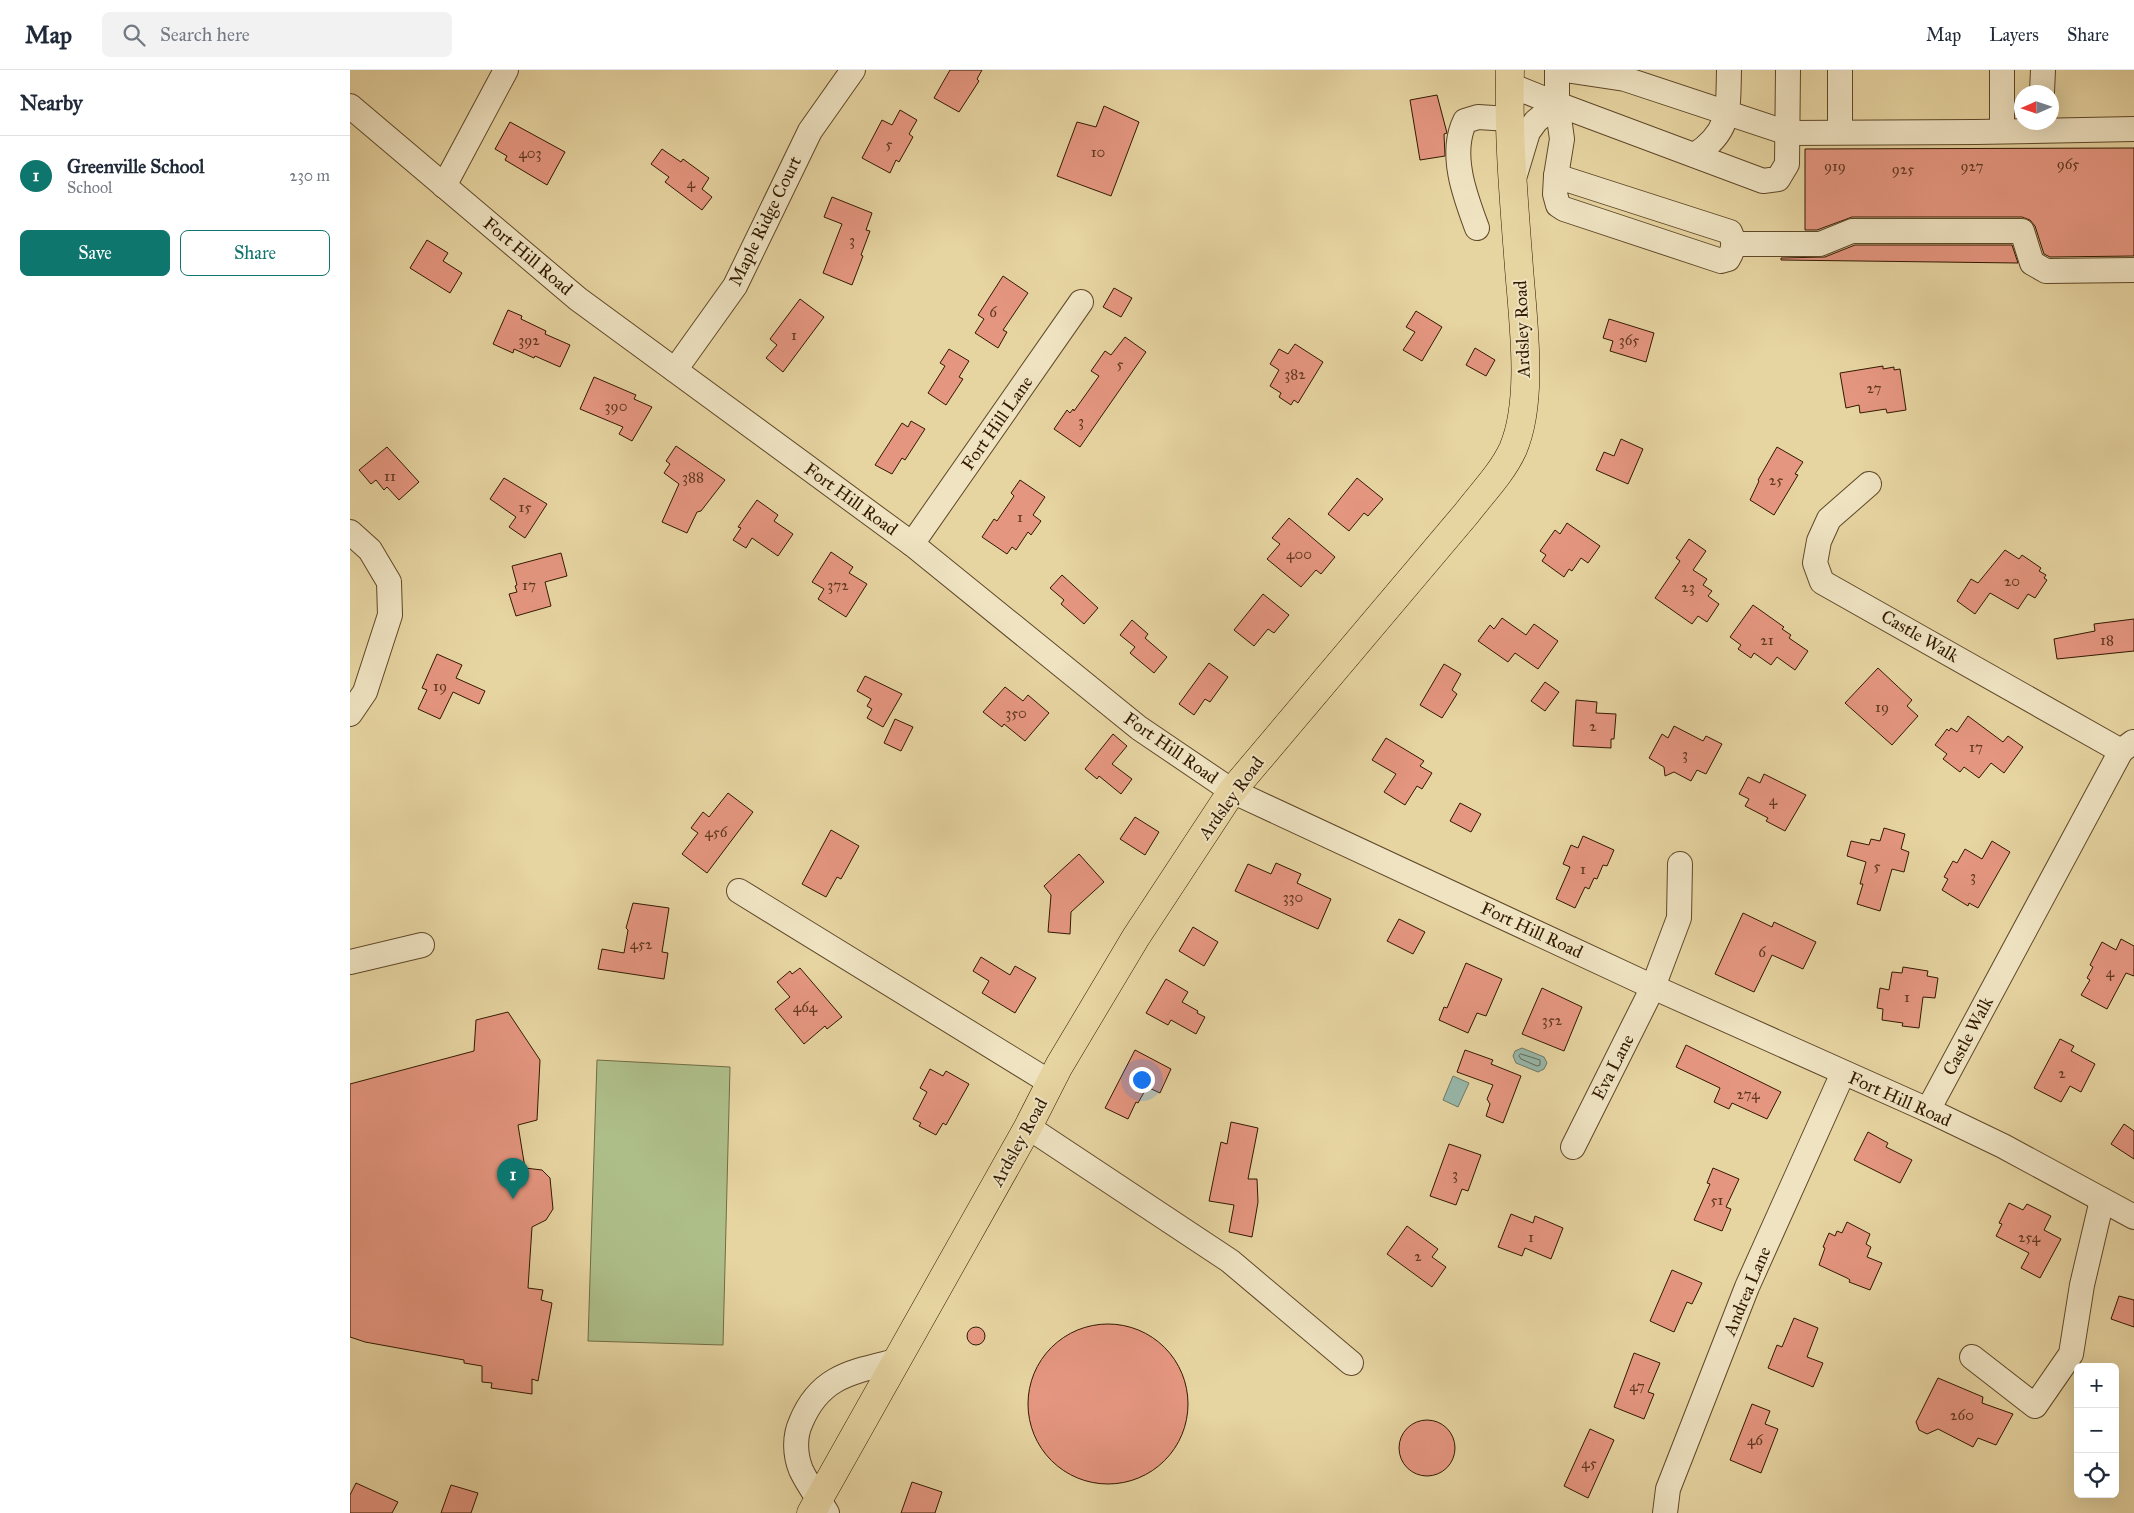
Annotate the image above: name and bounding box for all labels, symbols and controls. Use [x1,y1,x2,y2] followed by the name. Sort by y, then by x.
[102,12,452,57] search box
[25,20,72,50] text: Map
[120,21,148,49] icon: search
[160,23,250,46] text: Search here
[1926,24,1961,46] text: Map
[1989,24,2039,46] text: Layers
[2067,24,2109,46] text: Share
[2014,85,2059,130] north arrow
[20,90,83,116] text: Nearby
[886,135,893,153] house number: 5
[1091,143,1105,161] house number: 10
[518,144,542,162] house number: 403
[724,152,807,290] street label: Maple Ridge Court
[67,155,204,178] text: Greenville School
[2057,155,2079,173] house number: 965
[1824,157,1846,175] house number: 919
[1960,157,1984,175] house number: 927
[1892,160,1914,178] house number: 925
[33,166,39,185] text: 1
[290,166,330,185] text: 230 m
[687,174,696,192] house number: 4
[67,178,112,197] text: School
[479,212,577,300] street label: Fort Hill Road
[20,230,170,276] button: Save
[180,230,330,276] button: Share
[849,231,855,249] house number: 3
[1509,280,1535,379] street label: Ardsley Road
[989,303,998,321] house number: 6
[791,326,797,344] house number: 1
[518,331,540,349] house number: 392
[1619,331,1639,349] house number: 365
[1117,355,1124,373] house number: 5
[1284,365,1306,383] house number: 382
[957,372,1037,474] street label: Fort Hill Lane
[1867,379,1882,397] house number: 27
[605,397,627,415] house number: 390
[1078,412,1084,430] house number: 3
[800,458,902,540] street label: Fort Hill Road
[384,467,396,485] house number: 11
[682,468,704,486] house number: 388
[1769,471,1783,489] house number: 25
[519,498,531,516] house number: 15
[1017,508,1023,526] house number: 1
[1286,545,1312,563] house number: 400
[2004,572,2020,590] house number: 20
[522,576,536,594] house number: 17
[827,576,849,594] house number: 372
[1681,578,1695,596] house number: 23
[1877,605,1963,667] street label: Castle Walk
[1760,631,1774,649] house number: 21
[2100,631,2114,649] house number: 18
[433,677,447,695] house number: 19
[1875,698,1889,716] house number: 19
[1005,704,1027,722] house number: 350
[1120,707,1222,789] street label: Fort Hill Road
[1589,717,1597,735] house number: 2
[1969,738,1983,756] house number: 17
[1682,745,1688,763] house number: 3
[1193,752,1268,845] street label: Ardsley Road
[1769,791,1778,809] house number: 4
[704,823,729,841] house number: 456
[1874,857,1881,875] house number: 5
[1580,860,1586,878] house number: 1
[1970,867,1976,885] house number: 3
[1283,888,1303,906] house number: 330
[1478,897,1586,963] street label: Fort Hill Road
[630,935,653,953] house number: 452
[1758,943,1767,961] house number: 6
[2106,963,2115,981] house number: 4
[1904,988,1910,1006] house number: 1
[1938,992,1998,1079] street label: Castle Walk
[793,998,818,1016] house number: 464
[1542,1011,1563,1029] house number: 352
[1587,1031,1639,1103] street label: Eva Lane
[2058,1064,2066,1082] house number: 2
[1129,1067,1155,1093] your location
[1845,1067,1955,1131] street label: Fort Hill Road
[1736,1085,1760,1103] house number: 274
[985,1094,1052,1191] street label: Ardsley Road
[497,1158,529,1199] pin: 1
[1452,1165,1458,1183] house number: 3
[1711,1191,1724,1209] house number: 51
[1528,1228,1534,1246] house number: 1
[2018,1228,2041,1246] house number: 254
[1718,1243,1776,1340] street label: Andrea Lane
[1414,1247,1422,1265] house number: 2
[2074,1363,2119,1498] map controls
[2074,1363,2119,1408] button: +
[1629,1377,1645,1395] house number: 47
[1950,1406,1974,1424] house number: 260
[2074,1408,2119,1453] button: −
[1747,1431,1764,1449] house number: 46
[2074,1453,2119,1498] button: locate
[1581,1454,1597,1472] house number: 45

